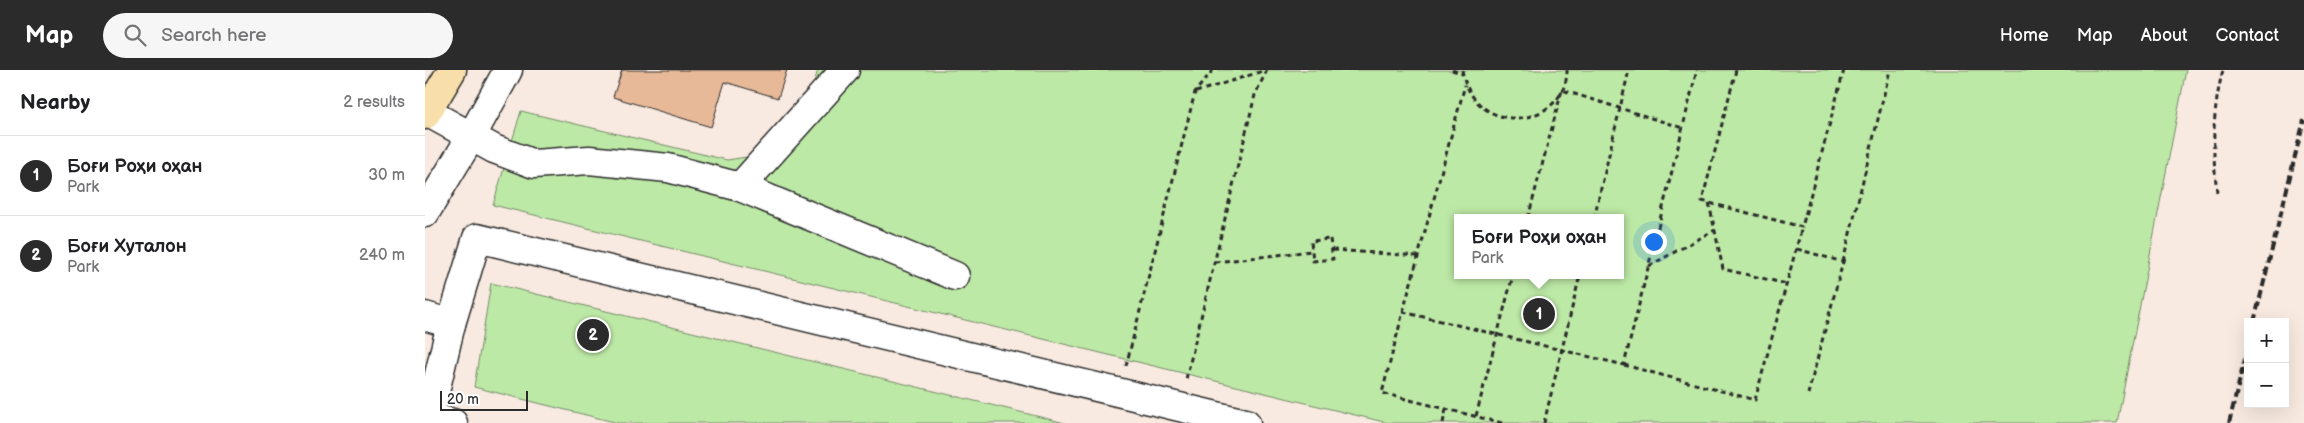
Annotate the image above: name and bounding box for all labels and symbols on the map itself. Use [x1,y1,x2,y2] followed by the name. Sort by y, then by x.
[1641,229,1667,255] your location
[1523,295,1555,333] pin: 1
[577,316,609,354] pin: 2
[440,388,527,411] scale bar

